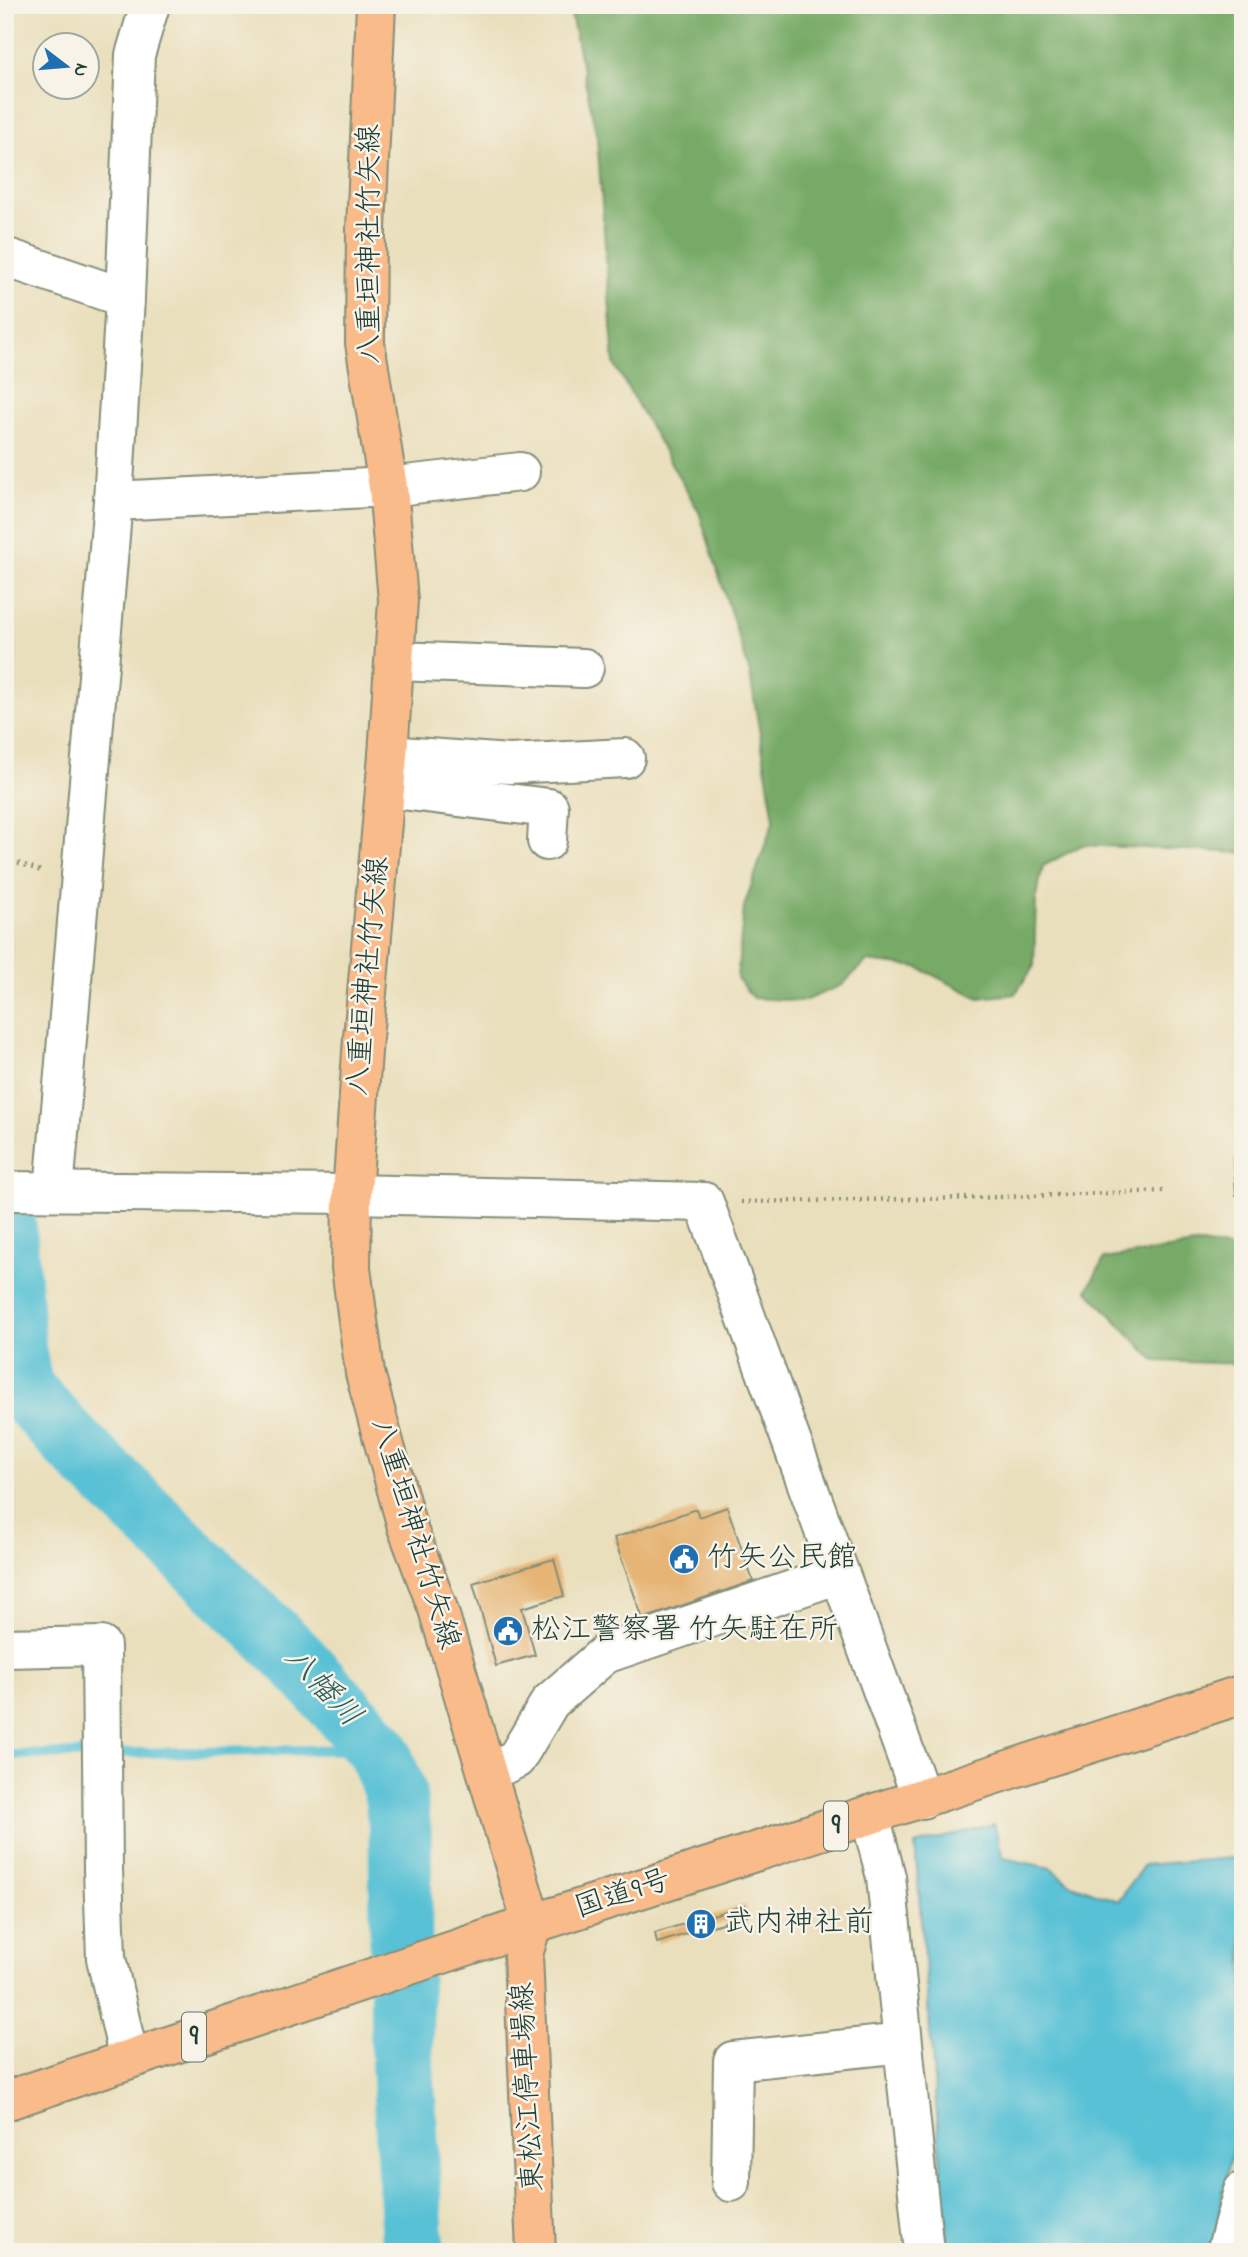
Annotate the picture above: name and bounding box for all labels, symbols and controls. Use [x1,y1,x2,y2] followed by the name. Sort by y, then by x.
[32,32,102,102] north arrow
[65,60,95,80] text: N
[349,124,393,364] street label: 八重垣神社竹矢線
[337,855,401,1097] street label: 八重垣神社竹矢線
[358,1413,470,1655] street label: 八重垣神社竹矢線
[707,1537,857,1581] place label: 竹矢公民館
[667,1542,701,1576] public building icon: 竹矢公民館
[531,1609,839,1653] place label: 松江警察署 竹矢駐在所
[491,1614,525,1648] public building icon: 松江警察署 竹矢駐在所
[272,1637,372,1739] water label: 八幡川
[824,1801,848,1850] road number: 9
[569,1859,677,1931] street label: 国道9号
[724,1902,874,1946] place label: 武内神社前
[684,1907,718,1941] building icon: 武内神社前
[502,1981,556,2193] street label: 東松江停車場線
[182,2012,206,2062] road number: 9

